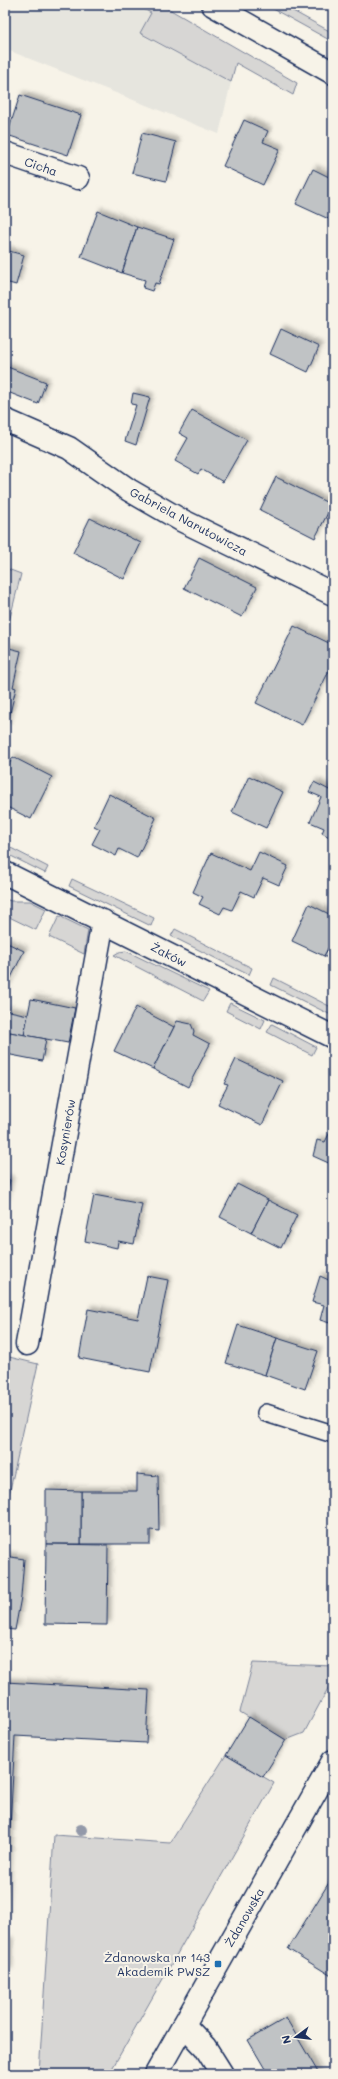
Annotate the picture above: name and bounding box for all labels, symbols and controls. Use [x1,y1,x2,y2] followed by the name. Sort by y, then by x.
[23,153,59,179] street label: Cicha
[127,483,251,559] street label: Gabriela Narutowicza
[148,938,190,970] street label: Żaków
[51,1098,79,1166] street label: Kosynierów
[221,1884,267,1950] street label: Żdanowska
[104,1949,210,1979] place label: Żdanowska nr 143 Akademik PWSZ
[213,1959,223,1969] marker: Żdanowska nr 143 Akademik PWSZ
[276,2017,316,2057] north arrow
[278,2034,294,2046] text: N

